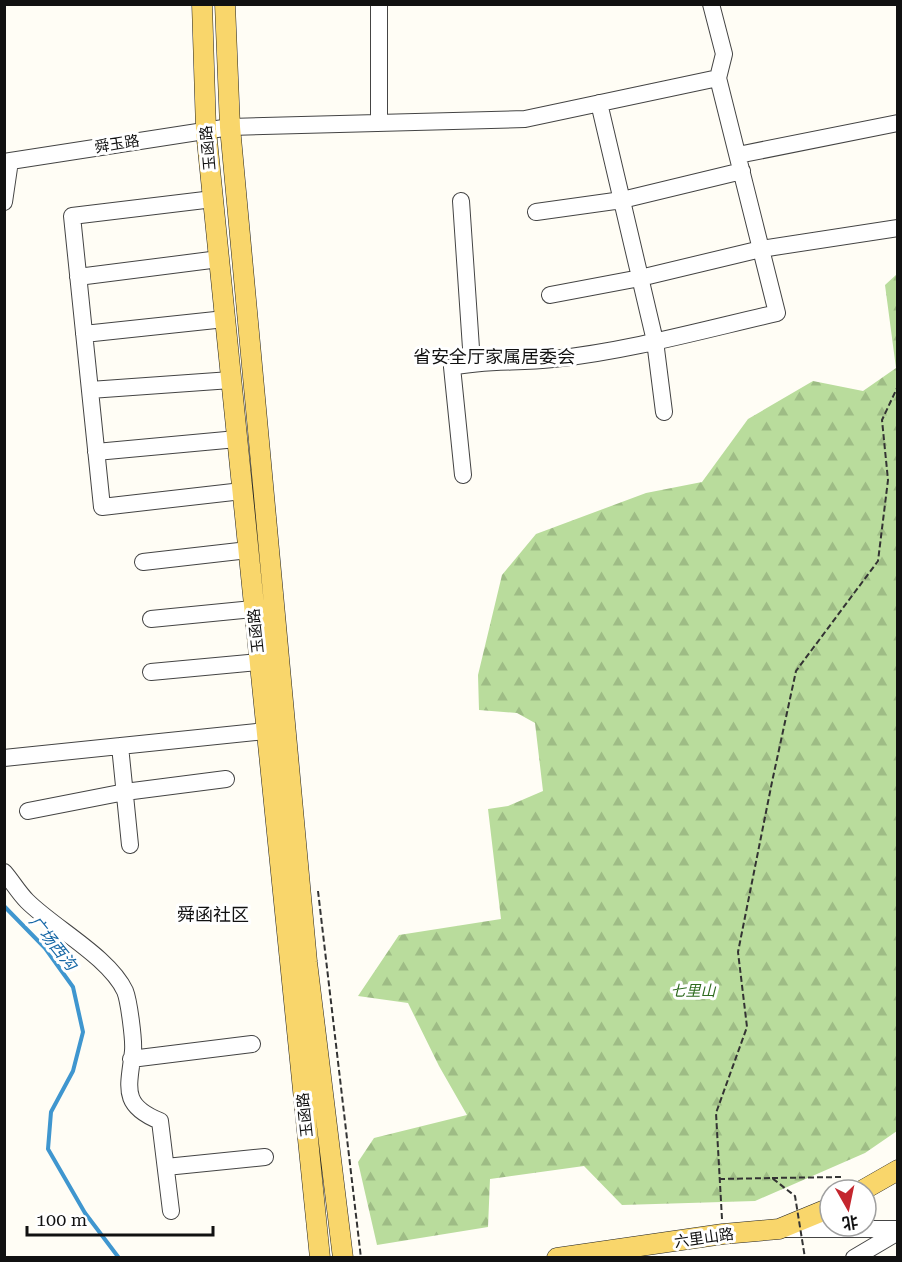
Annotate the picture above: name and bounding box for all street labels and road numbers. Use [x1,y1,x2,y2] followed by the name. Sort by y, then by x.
[197,125,219,171] street label: 玉函路
[93,132,141,156] street label: 舜玉路
[245,608,267,654] street label: 玉函路
[294,1092,316,1138] street label: 玉函路
[673,1225,735,1251] street label: 六里山路

